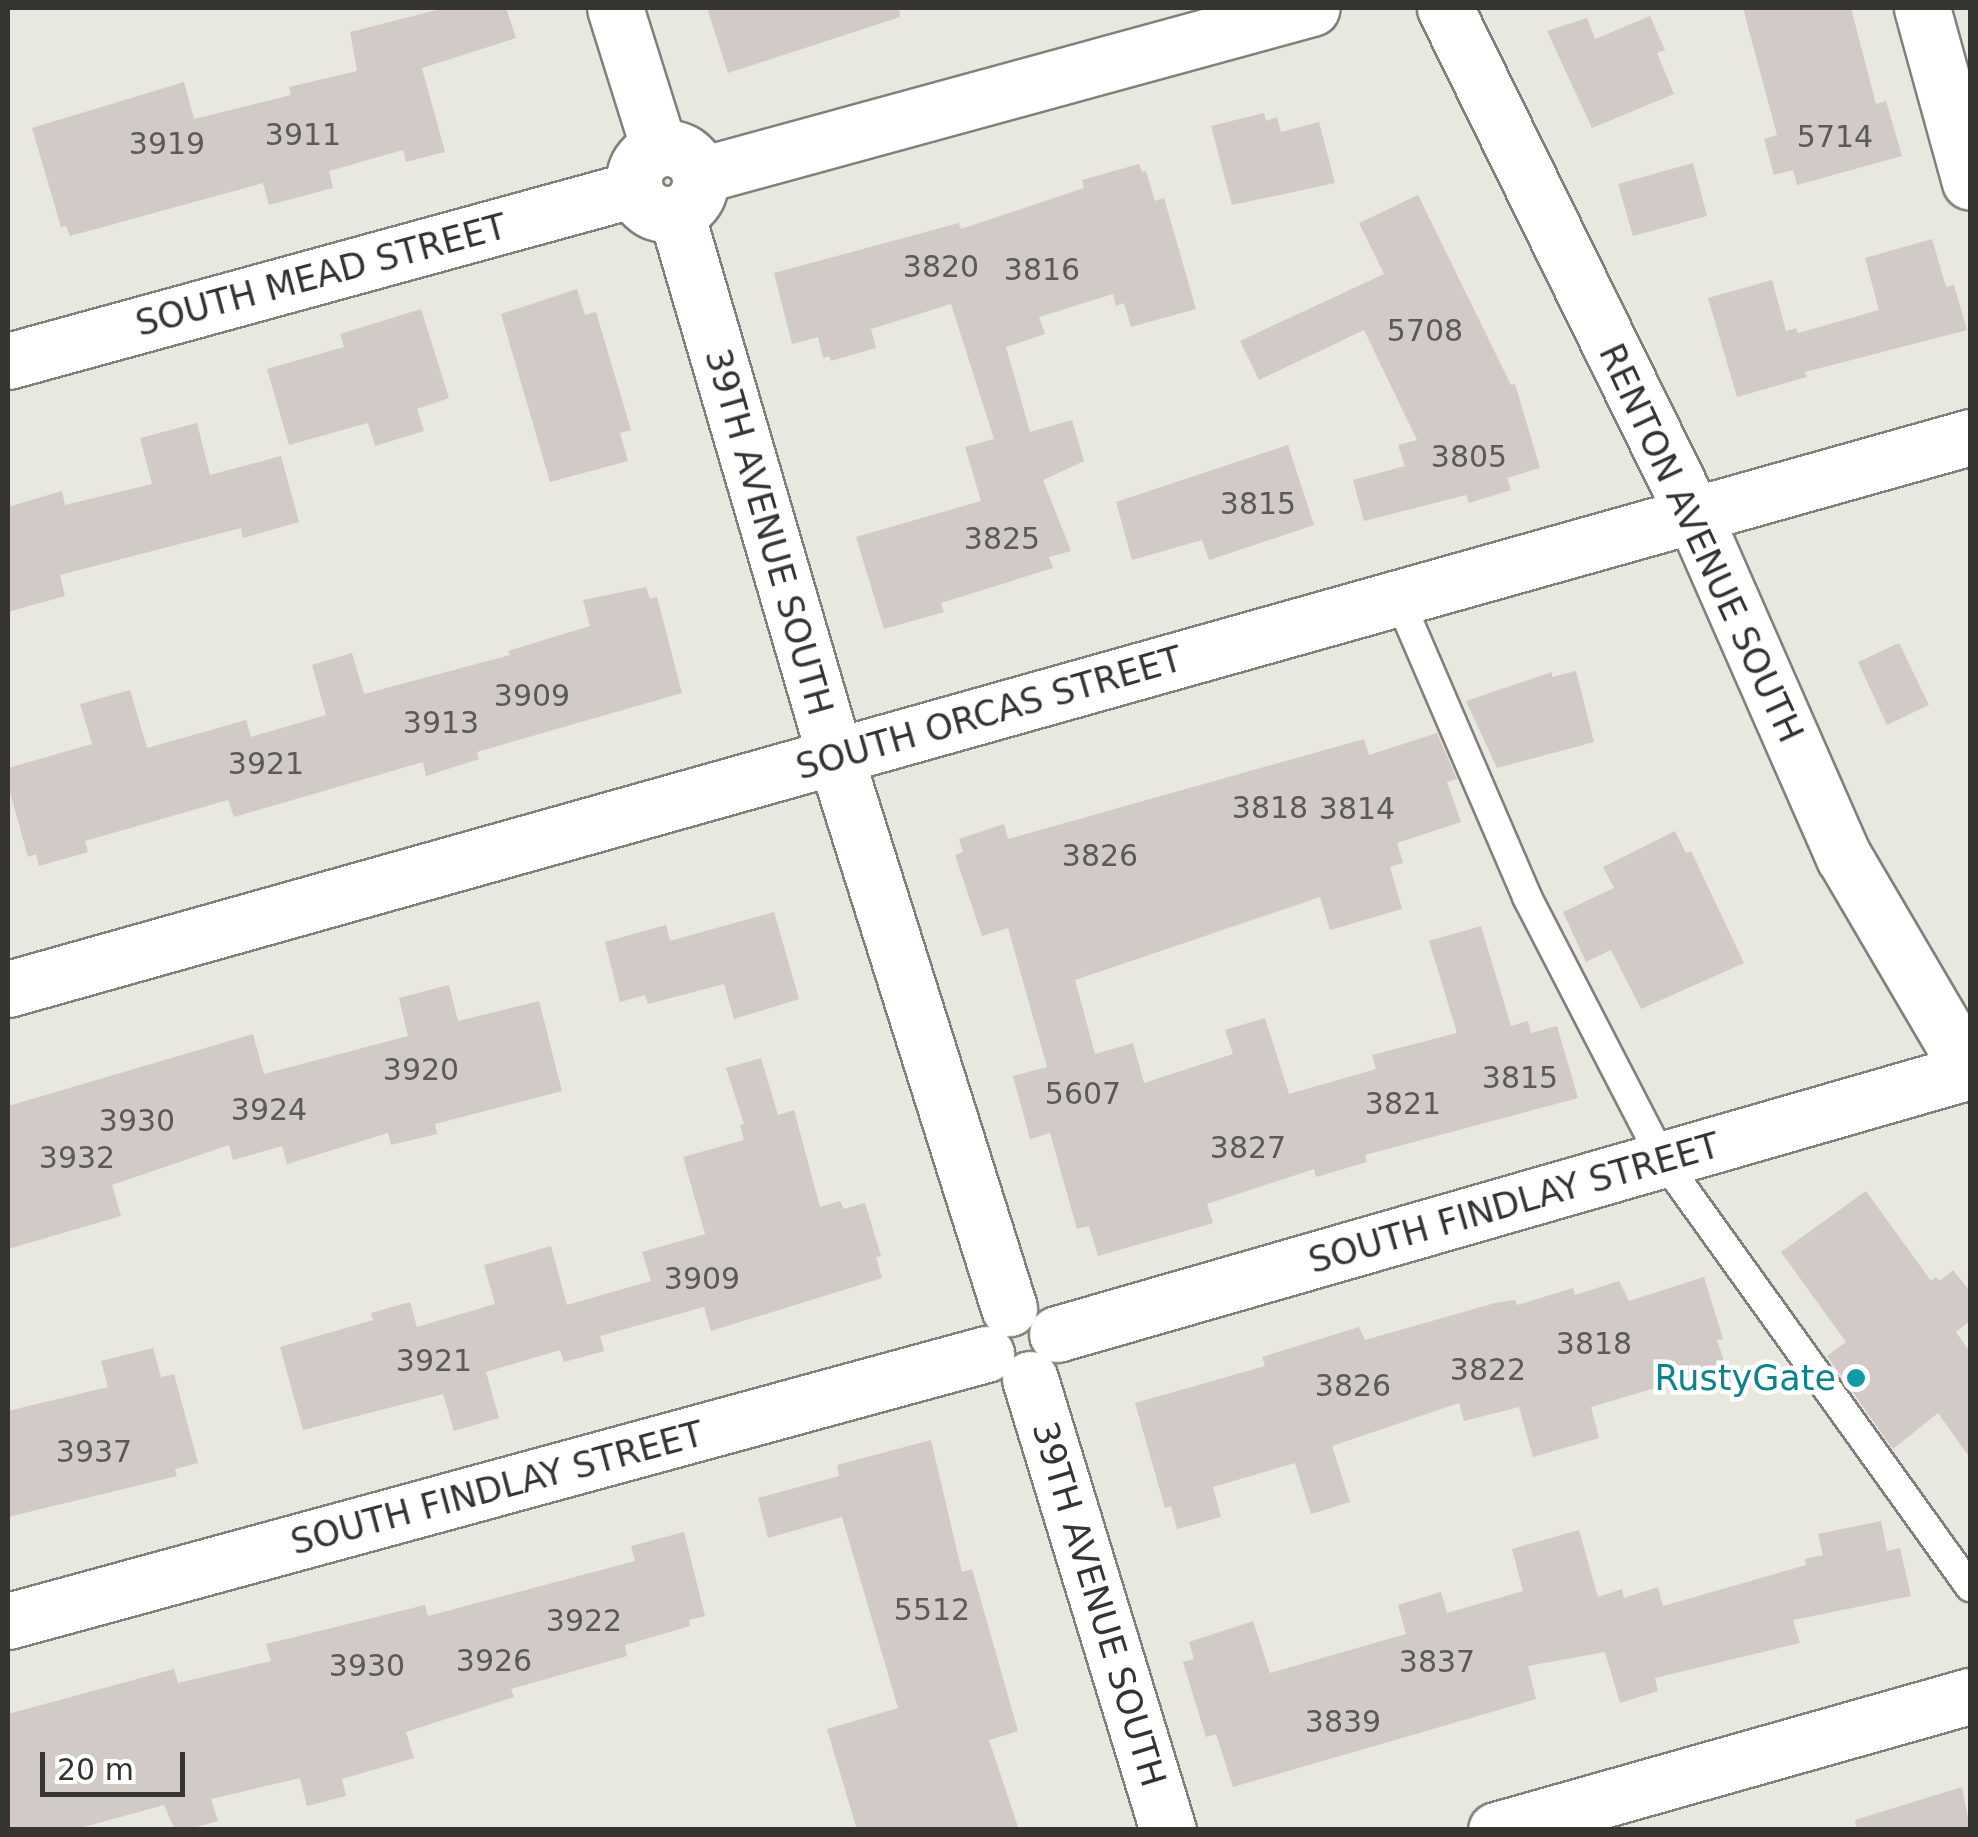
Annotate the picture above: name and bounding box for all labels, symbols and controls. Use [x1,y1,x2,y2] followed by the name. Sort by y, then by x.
[265,117,341,153] house number: 3911
[1797,119,1873,155] house number: 5714
[129,126,205,162] house number: 3919
[131,205,511,345] street label: SOUTH MEAD STREET
[903,249,979,285] house number: 3820
[1004,252,1080,288] house number: 3816
[1387,313,1463,349] house number: 5708
[1590,337,1812,749] street label: RENTON AVENUE SOUTH
[697,344,841,720] street label: 39TH AVENUE SOUTH
[1431,439,1507,475] house number: 3805
[1220,486,1296,522] house number: 3815
[964,521,1040,557] house number: 3825
[791,638,1187,788] street label: SOUTH ORCAS STREET
[494,678,570,714] house number: 3909
[403,705,479,741] house number: 3913
[228,746,304,782] house number: 3921
[1232,790,1308,826] house number: 3818
[1319,791,1395,827] house number: 3814
[1062,838,1138,874] house number: 3826
[383,1052,459,1088] house number: 3920
[1482,1060,1558,1096] house number: 3815
[1045,1076,1121,1112] house number: 5607
[1365,1086,1441,1122] house number: 3821
[231,1092,307,1128] house number: 3924
[99,1103,175,1139] house number: 3930
[1304,1124,1724,1282] street label: SOUTH FINDLAY STREET
[1210,1130,1286,1166] house number: 3827
[39,1140,115,1176] house number: 3932
[664,1261,740,1297] house number: 3909
[1556,1326,1632,1362] house number: 3818
[396,1343,472,1379] house number: 3921
[1450,1352,1526,1388] house number: 3822
[1655,1357,1836,1399] place label: RustyGate
[1845,1367,1867,1389] marker: RustyGate
[1315,1368,1391,1404] house number: 3826
[286,1413,708,1563] street label: SOUTH FINDLAY STREET
[1023,1417,1175,1791] street label: 39TH AVENUE SOUTH
[56,1434,132,1470] house number: 3937
[894,1592,970,1628] house number: 5512
[546,1603,622,1639] house number: 3922
[456,1643,532,1679] house number: 3926
[1399,1644,1475,1680] house number: 3837
[329,1648,405,1684] house number: 3930
[1305,1704,1381,1740] house number: 3839
[45,1732,190,1794] scale bar
[57,1752,134,1787] text: 20 m

